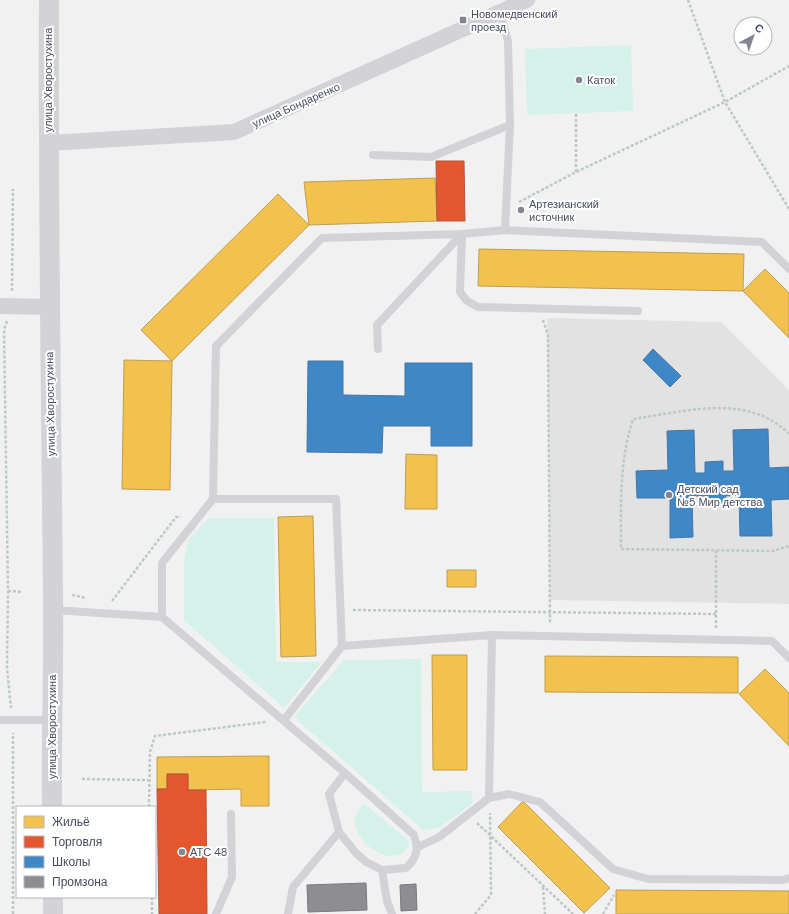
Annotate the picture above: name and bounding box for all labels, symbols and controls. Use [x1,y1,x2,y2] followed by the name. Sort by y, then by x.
[471,7,557,34] place label: Новомедвенский проезд
[458,15,468,25] marker: Новомедвенский проезд
[733,16,773,56] north arrow
[752,20,767,36] text: С
[41,27,55,132] street label: улица Хворостухина
[587,73,615,87] place label: Каток
[574,75,584,85] marker: Каток
[250,79,342,131] street label: улица Бондаренко
[529,197,599,224] place label: Артезианский источник
[516,205,526,215] marker: Артезианский источник
[42,351,58,456] street label: улица Хворостухина
[677,482,763,509] place label: Детский сад №5 Мир детства
[664,490,674,500] marker: Детский сад №5 Мир детства
[45,674,59,779] street label: улица Хворостухина
[16,806,156,898] legend
[52,814,90,830] text: Жильё
[52,834,102,850] text: Торговля
[190,845,227,859] place label: АТС 48
[177,847,187,857] marker: АТС 48
[52,854,90,870] text: Школы
[52,874,108,890] text: Промзона

